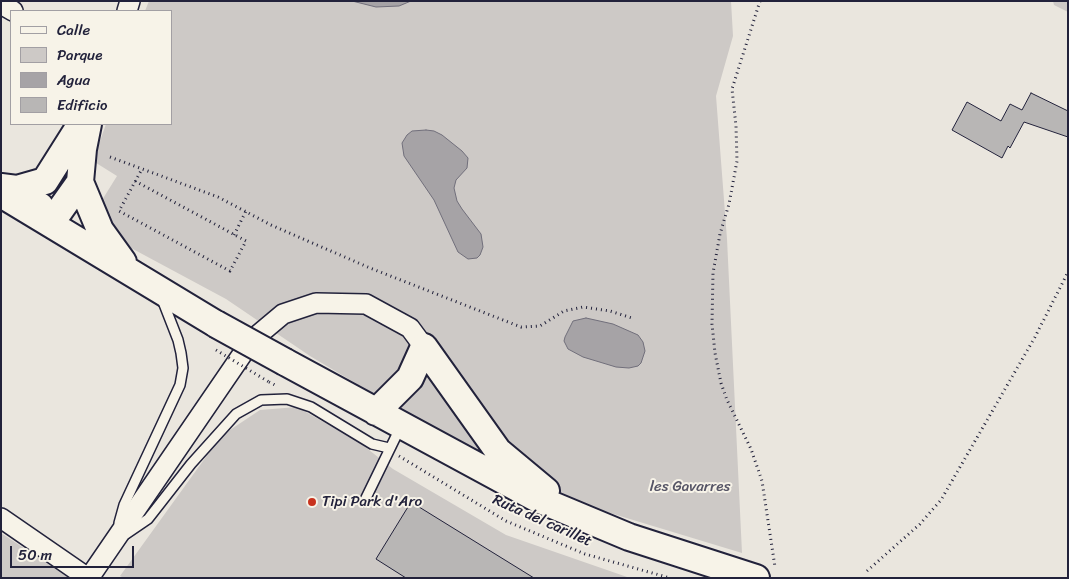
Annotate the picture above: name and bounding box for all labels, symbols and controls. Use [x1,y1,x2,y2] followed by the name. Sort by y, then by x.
[10,10,172,125] legend
[57,17,90,43] text: Calle
[57,42,102,68] text: Parque
[57,67,90,93] text: Agua
[57,92,108,118] text: Edificio
[650,478,730,496] park label: les Gavarres
[490,491,594,551] street label: Ruta del carillet
[322,493,422,511] place label: Tipi Park d'Aro
[306,496,318,508] marker: Tipi Park d'Aro
[12,536,136,568] scale bar
[18,542,52,568] text: 50 m

